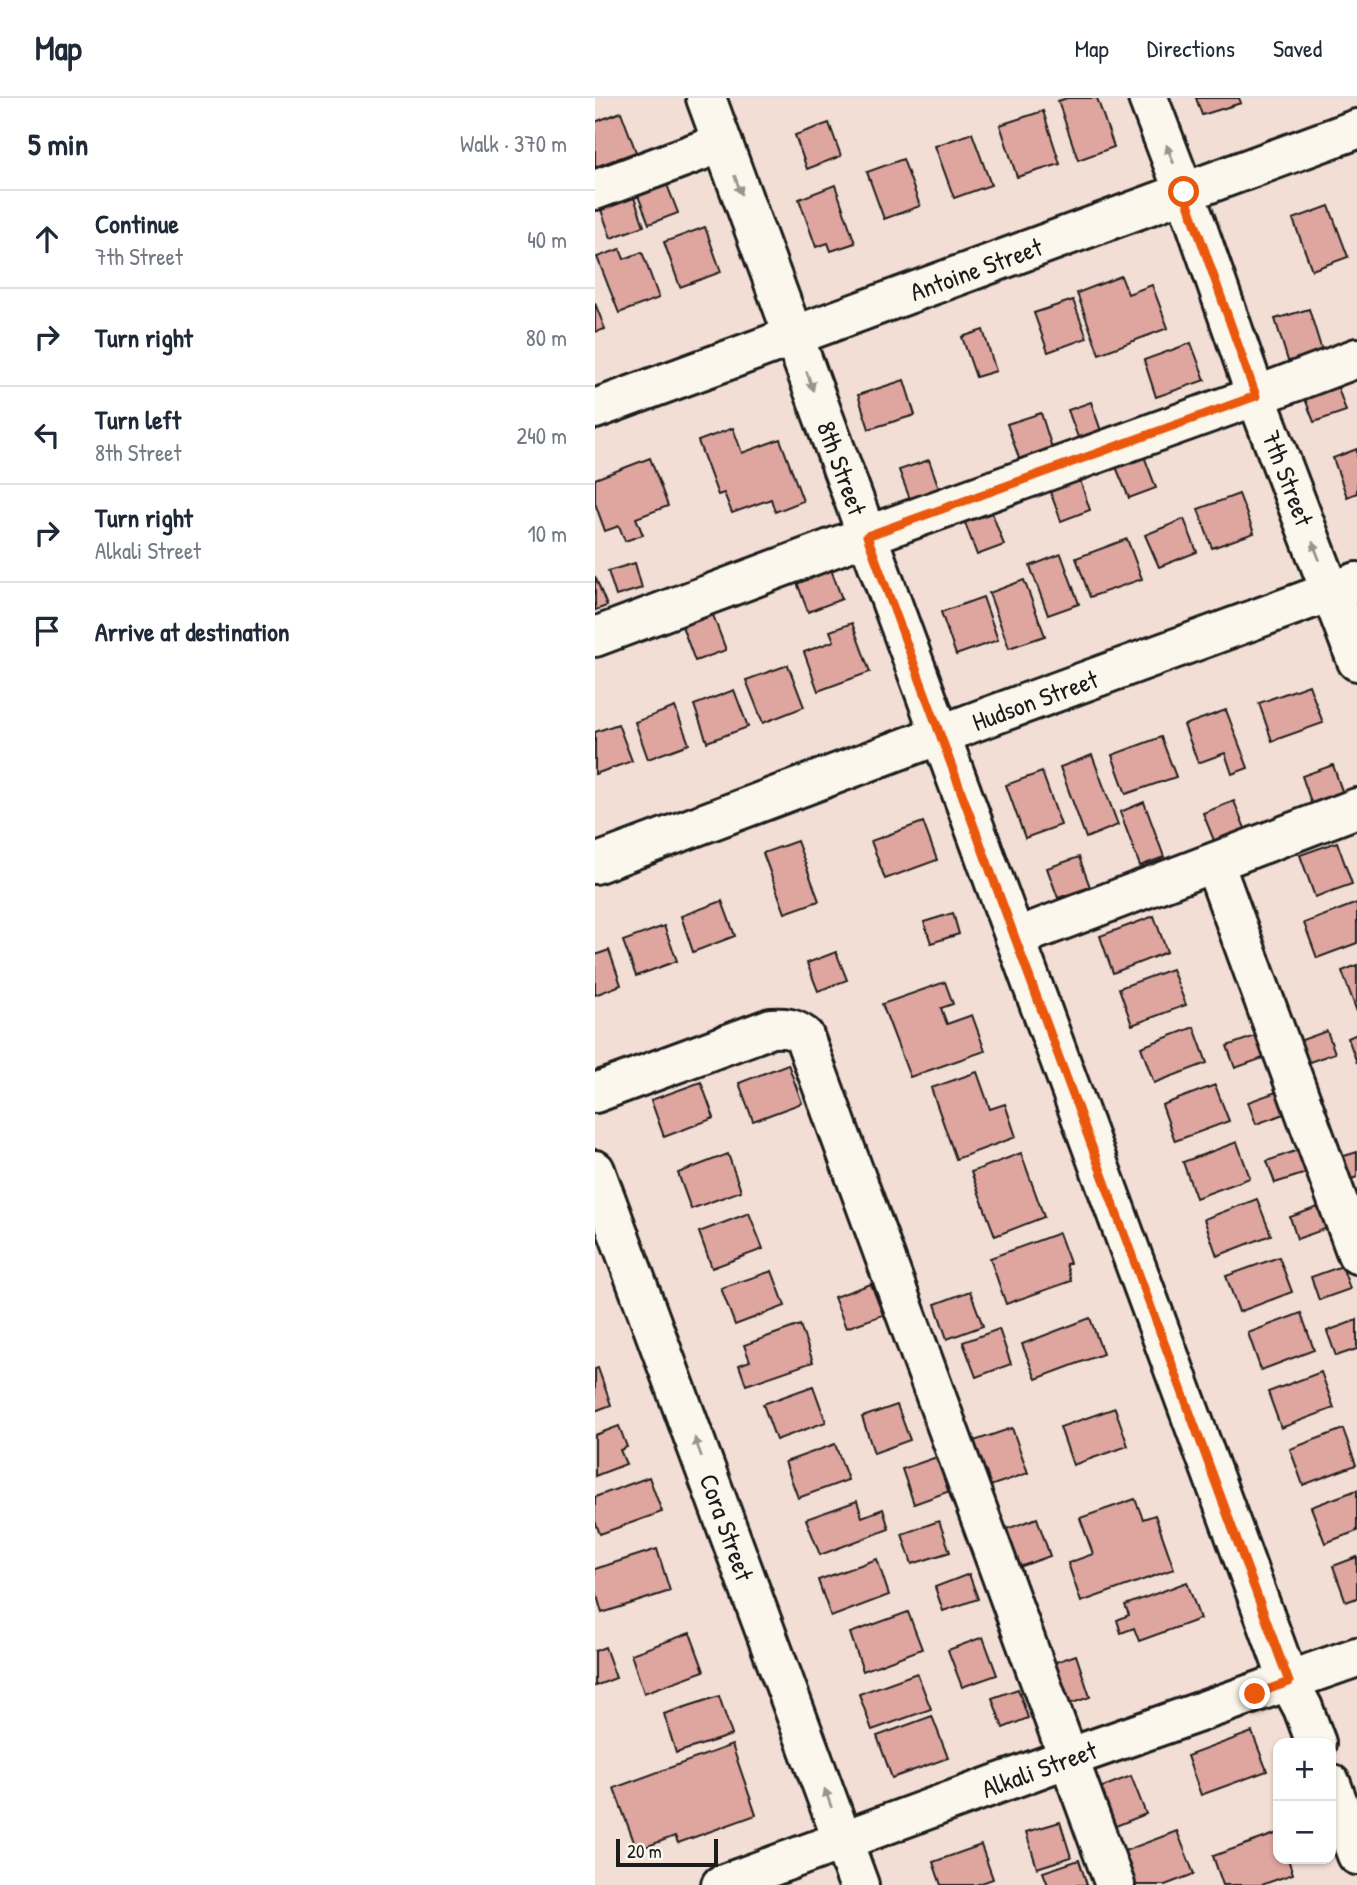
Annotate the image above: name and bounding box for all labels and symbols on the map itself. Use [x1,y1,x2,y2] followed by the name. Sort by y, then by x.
[1164,143,1175,164] one-way arrow
[732,175,743,196] one-way arrow
[1168,176,1199,207] route start
[905,229,1048,309] street label: Antoine Street
[805,371,816,392] one-way arrow
[809,416,875,521] street label: 8th Street
[1254,425,1322,532] street label: 7th Street
[1310,540,1321,561] one-way arrow
[967,661,1104,739] street label: Hudson Street
[692,1436,703,1457] one-way arrow
[691,1469,763,1586] street label: Cora Street
[1239,1678,1270,1709] route end
[977,1732,1102,1806] street label: Alkali Street
[822,1787,833,1808] one-way arrow
[616,1836,717,1868] scale bar

